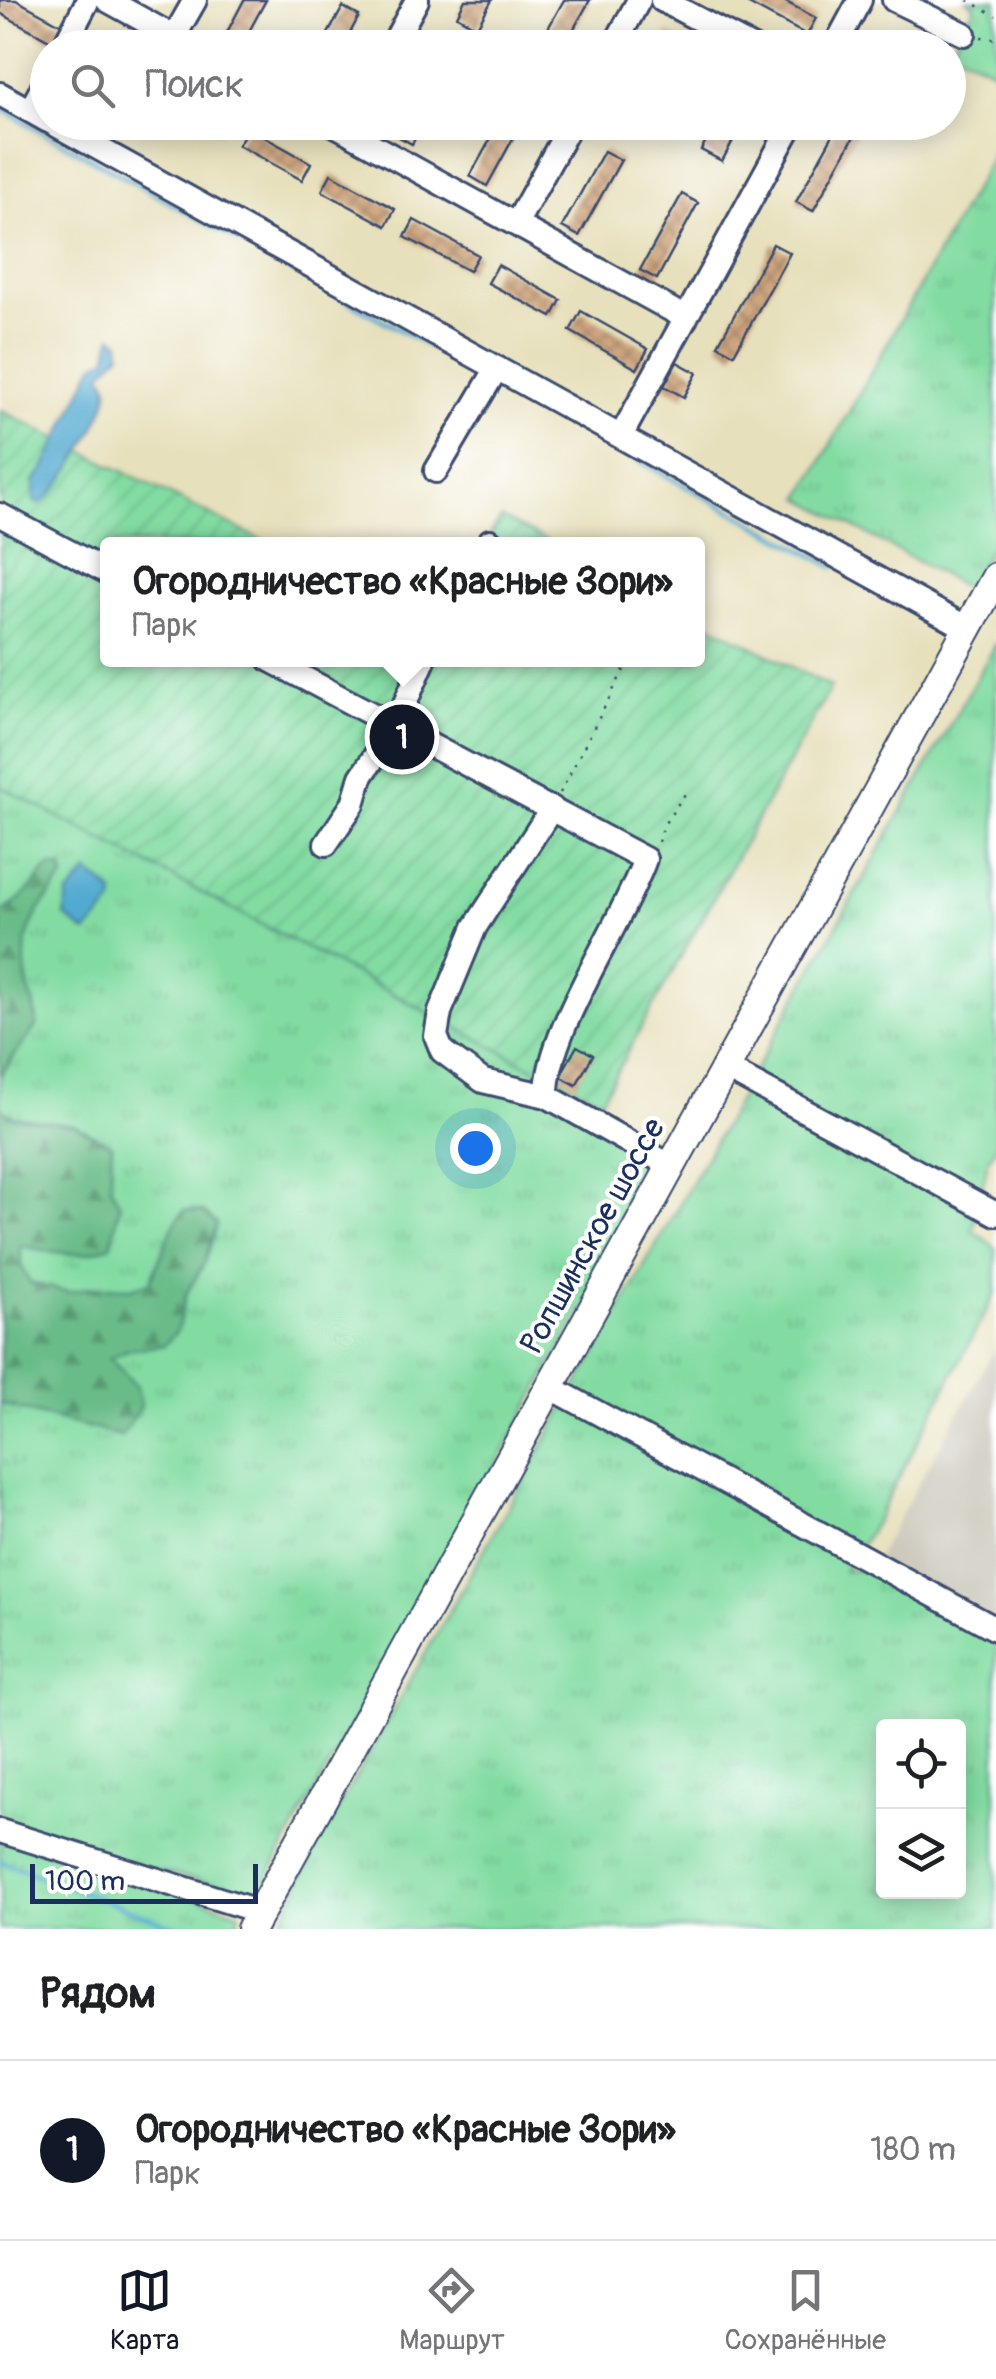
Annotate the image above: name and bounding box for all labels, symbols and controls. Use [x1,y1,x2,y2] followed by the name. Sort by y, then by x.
[30,30,966,140] search box
[65,58,120,113] icon: search
[145,61,244,109] text: Поиск
[100,537,705,667] popup
[132,558,673,606] text: Огородничество «Красные Зори»
[132,606,198,646] text: Парк
[370,700,434,774] pin: 1
[512,1111,674,1361] street label: Ропшинское шоссе
[450,1123,501,1174] your location
[876,1719,966,1899] map controls
[876,1719,966,1809] button: locate
[876,1809,966,1899] button: layers
[30,1859,258,1904] scale bar
[45,1864,125,1899] text: 100 m
[40,1968,156,2020] text: Рядом
[135,2106,676,2154] text: Огородничество «Красные Зори»
[66,2130,79,2170] text: 1
[870,2130,956,2170] text: 180 m
[135,2154,201,2194] text: Парк
[110,2263,179,2358] tab: Карта
[399,2263,505,2358] tab: Маршрут
[725,2263,886,2358] tab: Сохранённые

